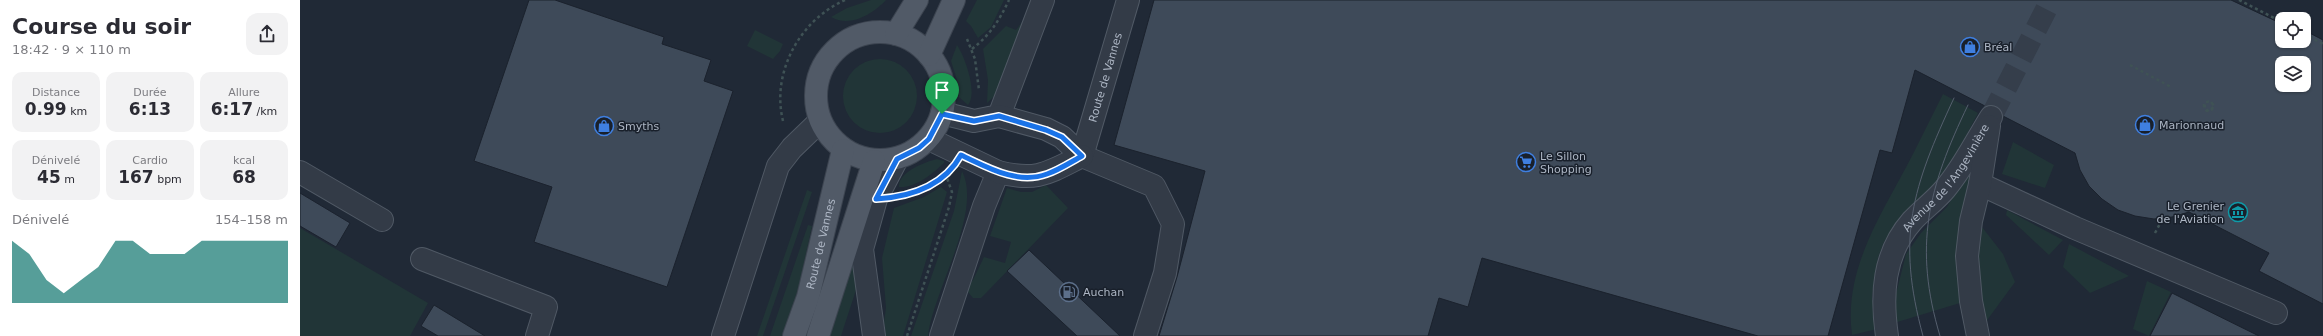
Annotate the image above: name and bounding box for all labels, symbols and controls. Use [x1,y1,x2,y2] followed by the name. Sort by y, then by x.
[2275,12,2311,92] map controls
[2275,12,2311,48] button: locate
[246,13,288,55] button: share
[12,14,191,39] text: Course du soir
[1086,31,1125,124] street label: Route de Vannes
[1959,36,1981,58] shop icon: Bréal
[1984,41,2012,54] place label: Bréal
[12,42,131,57] text: 18:42 · 9 × 110 m
[2275,56,2311,92] button: layers
[925,73,959,114] pin
[931,79,953,101] icon: arrive
[32,86,80,99] text: Distance
[133,86,167,99] text: Durée
[228,86,260,99] text: Allure
[25,99,67,119] text: 0.99
[129,99,171,119] text: 6:13
[211,99,253,119] text: 6:17
[67,105,87,118] text: km
[253,105,277,118] text: /km
[2134,114,2156,136] shop icon: Marionnaud
[593,115,615,137] shop icon: Smyths
[2159,119,2224,132] place label: Marionnaud
[618,120,659,133] place label: Smyths
[1900,121,1992,234] street label: Avenue de l'Angevinière
[1540,150,1592,176] place label: Le Sillon Shopping
[1515,151,1537,173] supermarket icon: Le Sillon Shopping
[32,154,80,167] text: Dénivelé
[132,154,168,167] text: Cardio
[233,154,255,167] text: kcal
[37,167,61,187] text: 45
[118,167,154,187] text: 167
[232,167,256,187] text: 68
[61,173,75,186] text: m
[154,173,182,186] text: bpm
[804,197,838,290] street label: Route de Vannes
[2156,200,2224,226] place label: Le Grenier de l'Aviation
[2227,201,2249,223] museum icon: Le Grenier de l'Aviation
[12,212,69,227] text: Dénivelé
[215,212,288,227] text: 154–158 m
[1058,281,1080,303] fuel station icon: Auchan
[1083,286,1124,299] place label: Auchan

